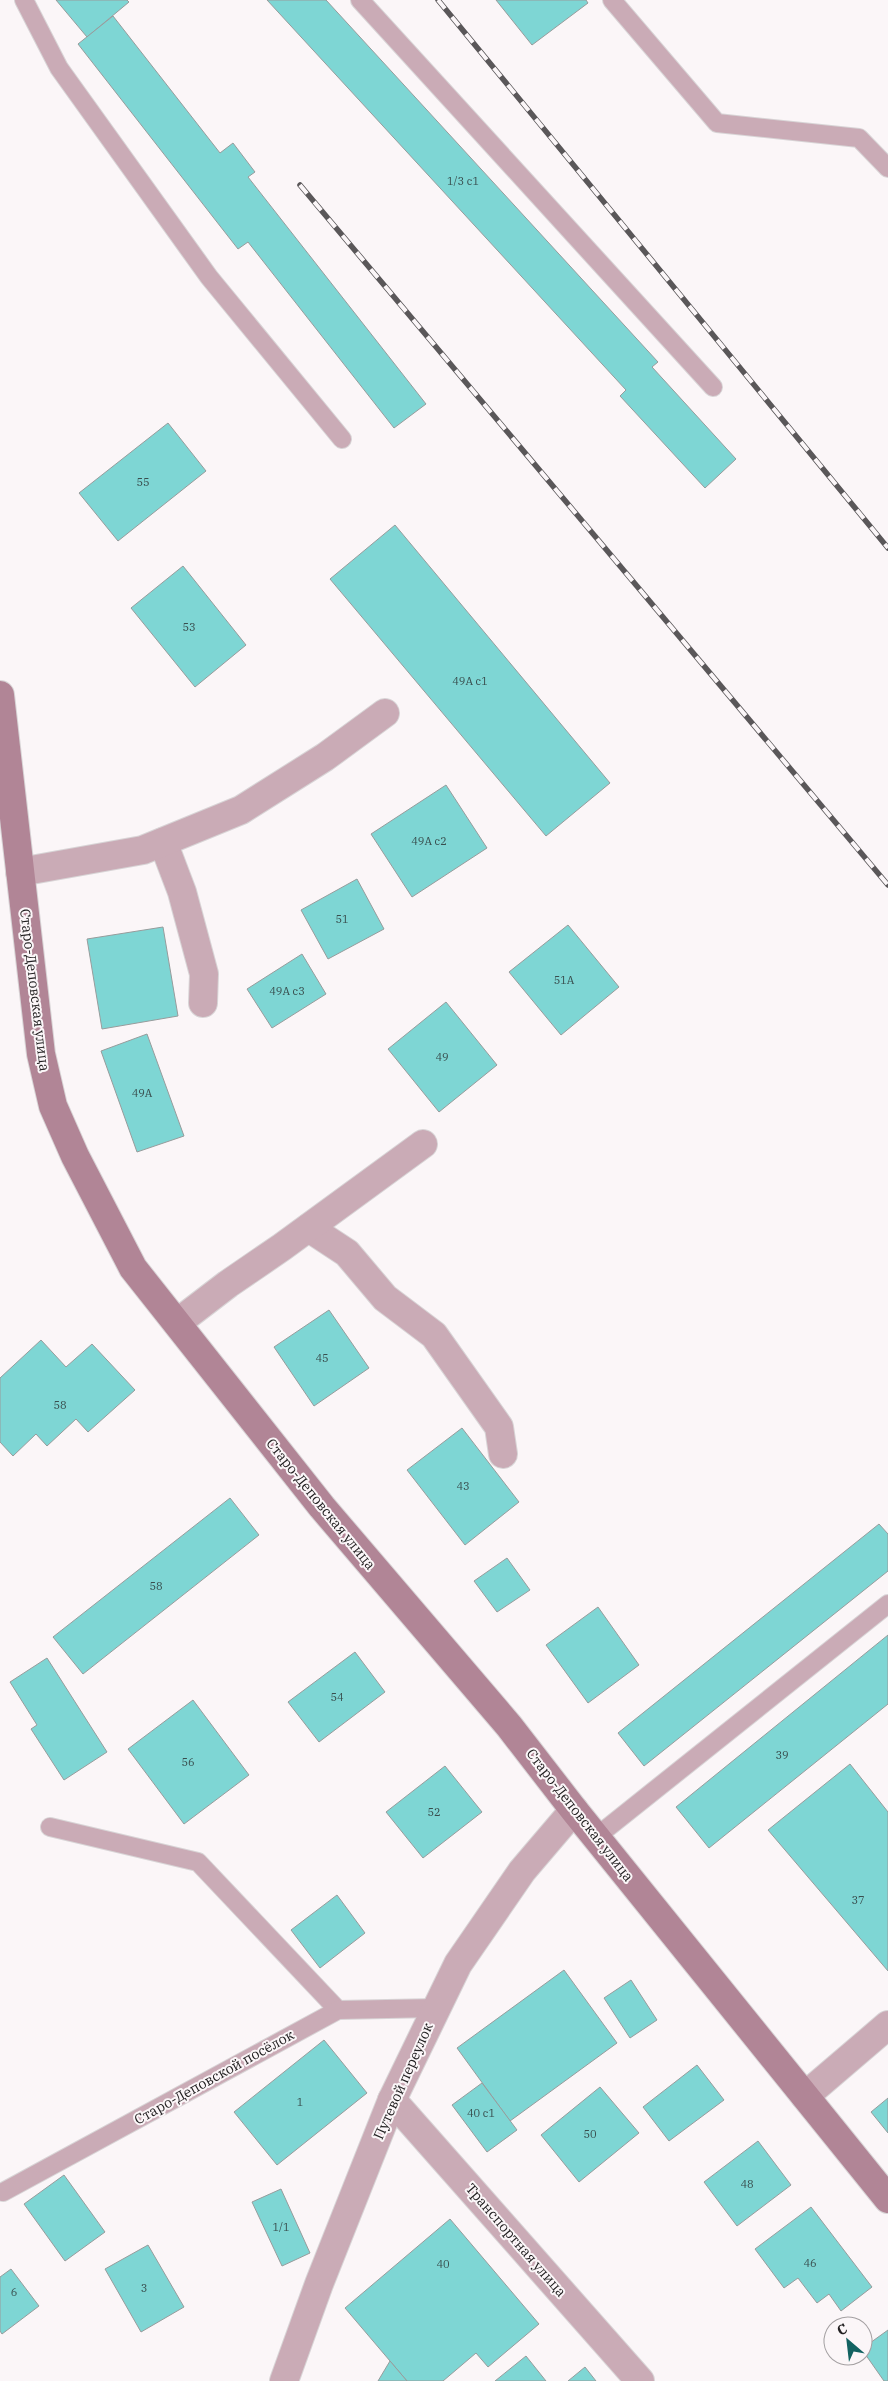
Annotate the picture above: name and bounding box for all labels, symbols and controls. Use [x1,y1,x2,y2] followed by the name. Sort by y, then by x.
[447,174,479,188] house number: 1/3 с1
[136,475,150,489] house number: 55
[182,620,196,634] house number: 53
[452,674,488,688] house number: 49А с1
[411,834,447,848] house number: 49А с2
[16,908,54,1073] street label: Старо-Деповская улица
[335,912,349,926] house number: 51
[554,973,575,987] house number: 51А
[269,984,305,998] house number: 49А с3
[435,1050,449,1064] house number: 49
[132,1086,153,1100] house number: 49А
[315,1351,329,1365] house number: 45
[53,1398,67,1412] house number: 58
[263,1435,380,1574] street label: Старо-Деповская улица
[456,1479,470,1493] house number: 43
[149,1579,163,1593] house number: 58
[330,1690,344,1704] house number: 54
[523,1745,638,1885] street label: Старо-Деповская улица
[775,1748,789,1762] house number: 39
[181,1755,195,1769] house number: 56
[427,1805,441,1819] house number: 52
[851,1893,865,1907] house number: 37
[369,2020,437,2142] street label: Путевой переулок
[131,2026,297,2128] street label: Старо-Деповской посёлок
[297,2095,303,2109] house number: 1
[467,2106,495,2120] house number: 40 с1
[583,2127,597,2141] house number: 50
[740,2177,754,2191] house number: 48
[462,2180,570,2301] street label: Транспортная улица
[272,2220,290,2234] house number: 1/1
[803,2256,817,2270] house number: 46
[436,2257,450,2271] house number: 40
[141,2281,147,2295] house number: 3
[11,2285,17,2299] house number: 6
[823,2316,873,2366] north arrow
[834,2319,850,2340] text: С

